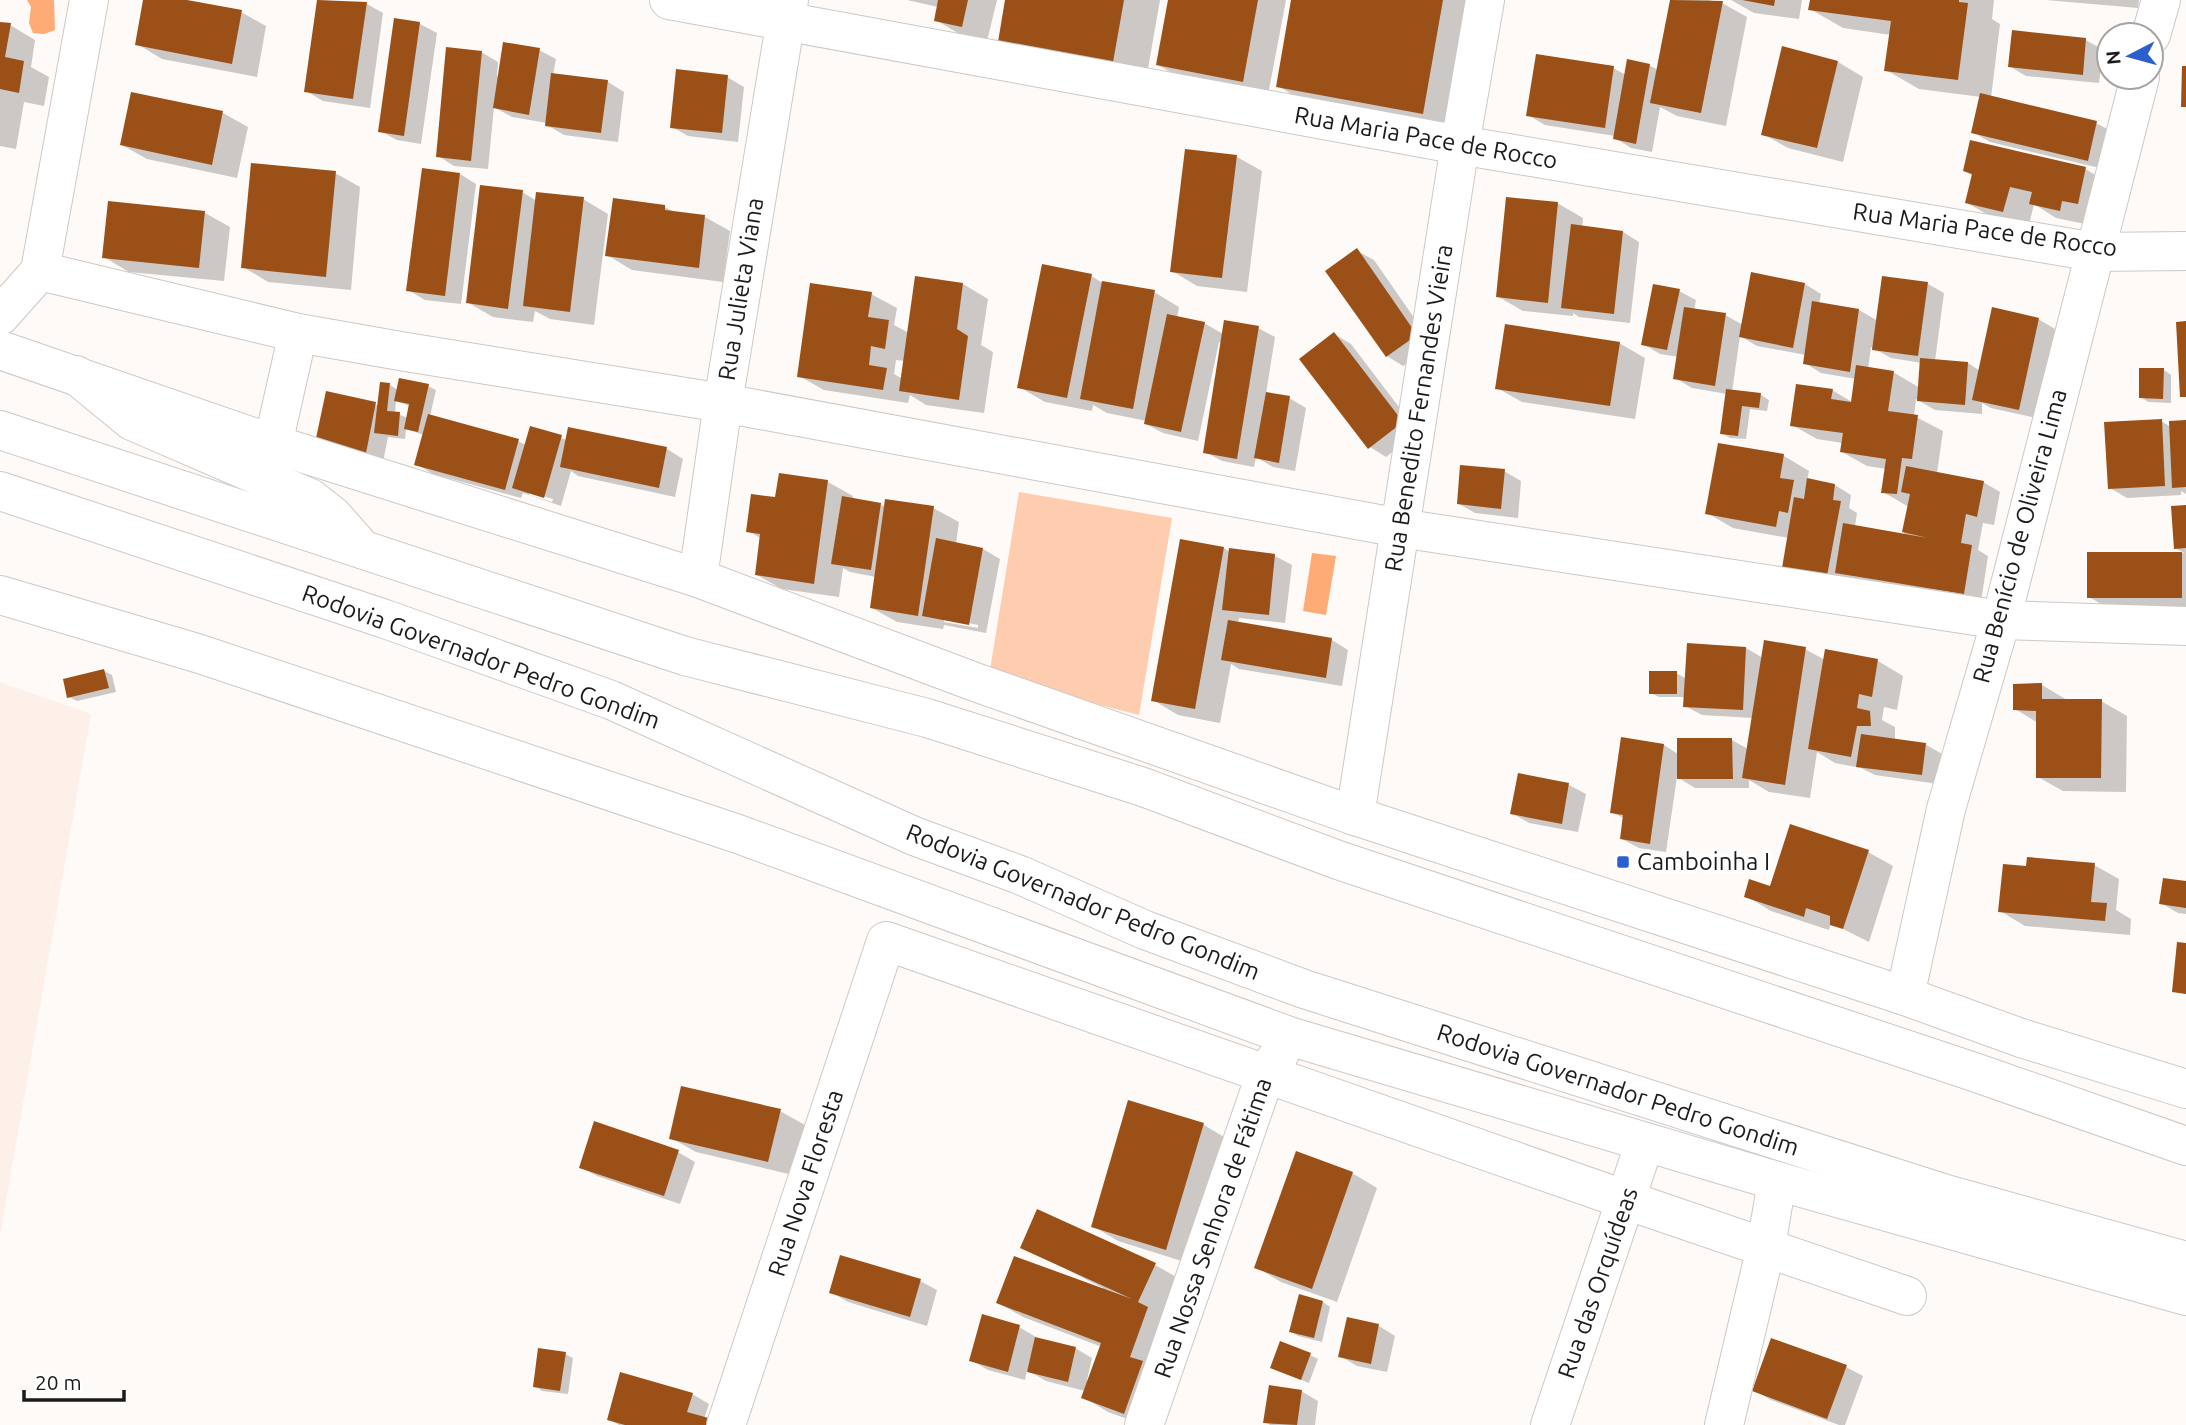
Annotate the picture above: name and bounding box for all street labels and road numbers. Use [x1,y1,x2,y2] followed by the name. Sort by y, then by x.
[1292,101,1560,174] street label: Rua Maria Pace de Rocco
[713,196,768,382] street label: Rua Julieta Viana
[1851,198,2119,261] street label: Rua Maria Pace de Rocco
[1379,242,1458,573] street label: Rua Benedito Fernandes Vieira
[1967,386,2072,686] street label: Rua Benício de Oliveira Lima
[298,579,664,734] street label: Rodovia Governador Pedro Gondim
[902,818,1264,985] street label: Rodovia Governador Pedro Gondim
[1434,1018,1803,1161] street label: Rodovia Governador Pedro Gondim
[1148,1074,1277,1381] street label: Rua Nossa Senhora de Fátima
[763,1086,848,1280] street label: Rua Nova Floresta
[1552,1184,1643,1382] street label: Rua das Orquídeas

